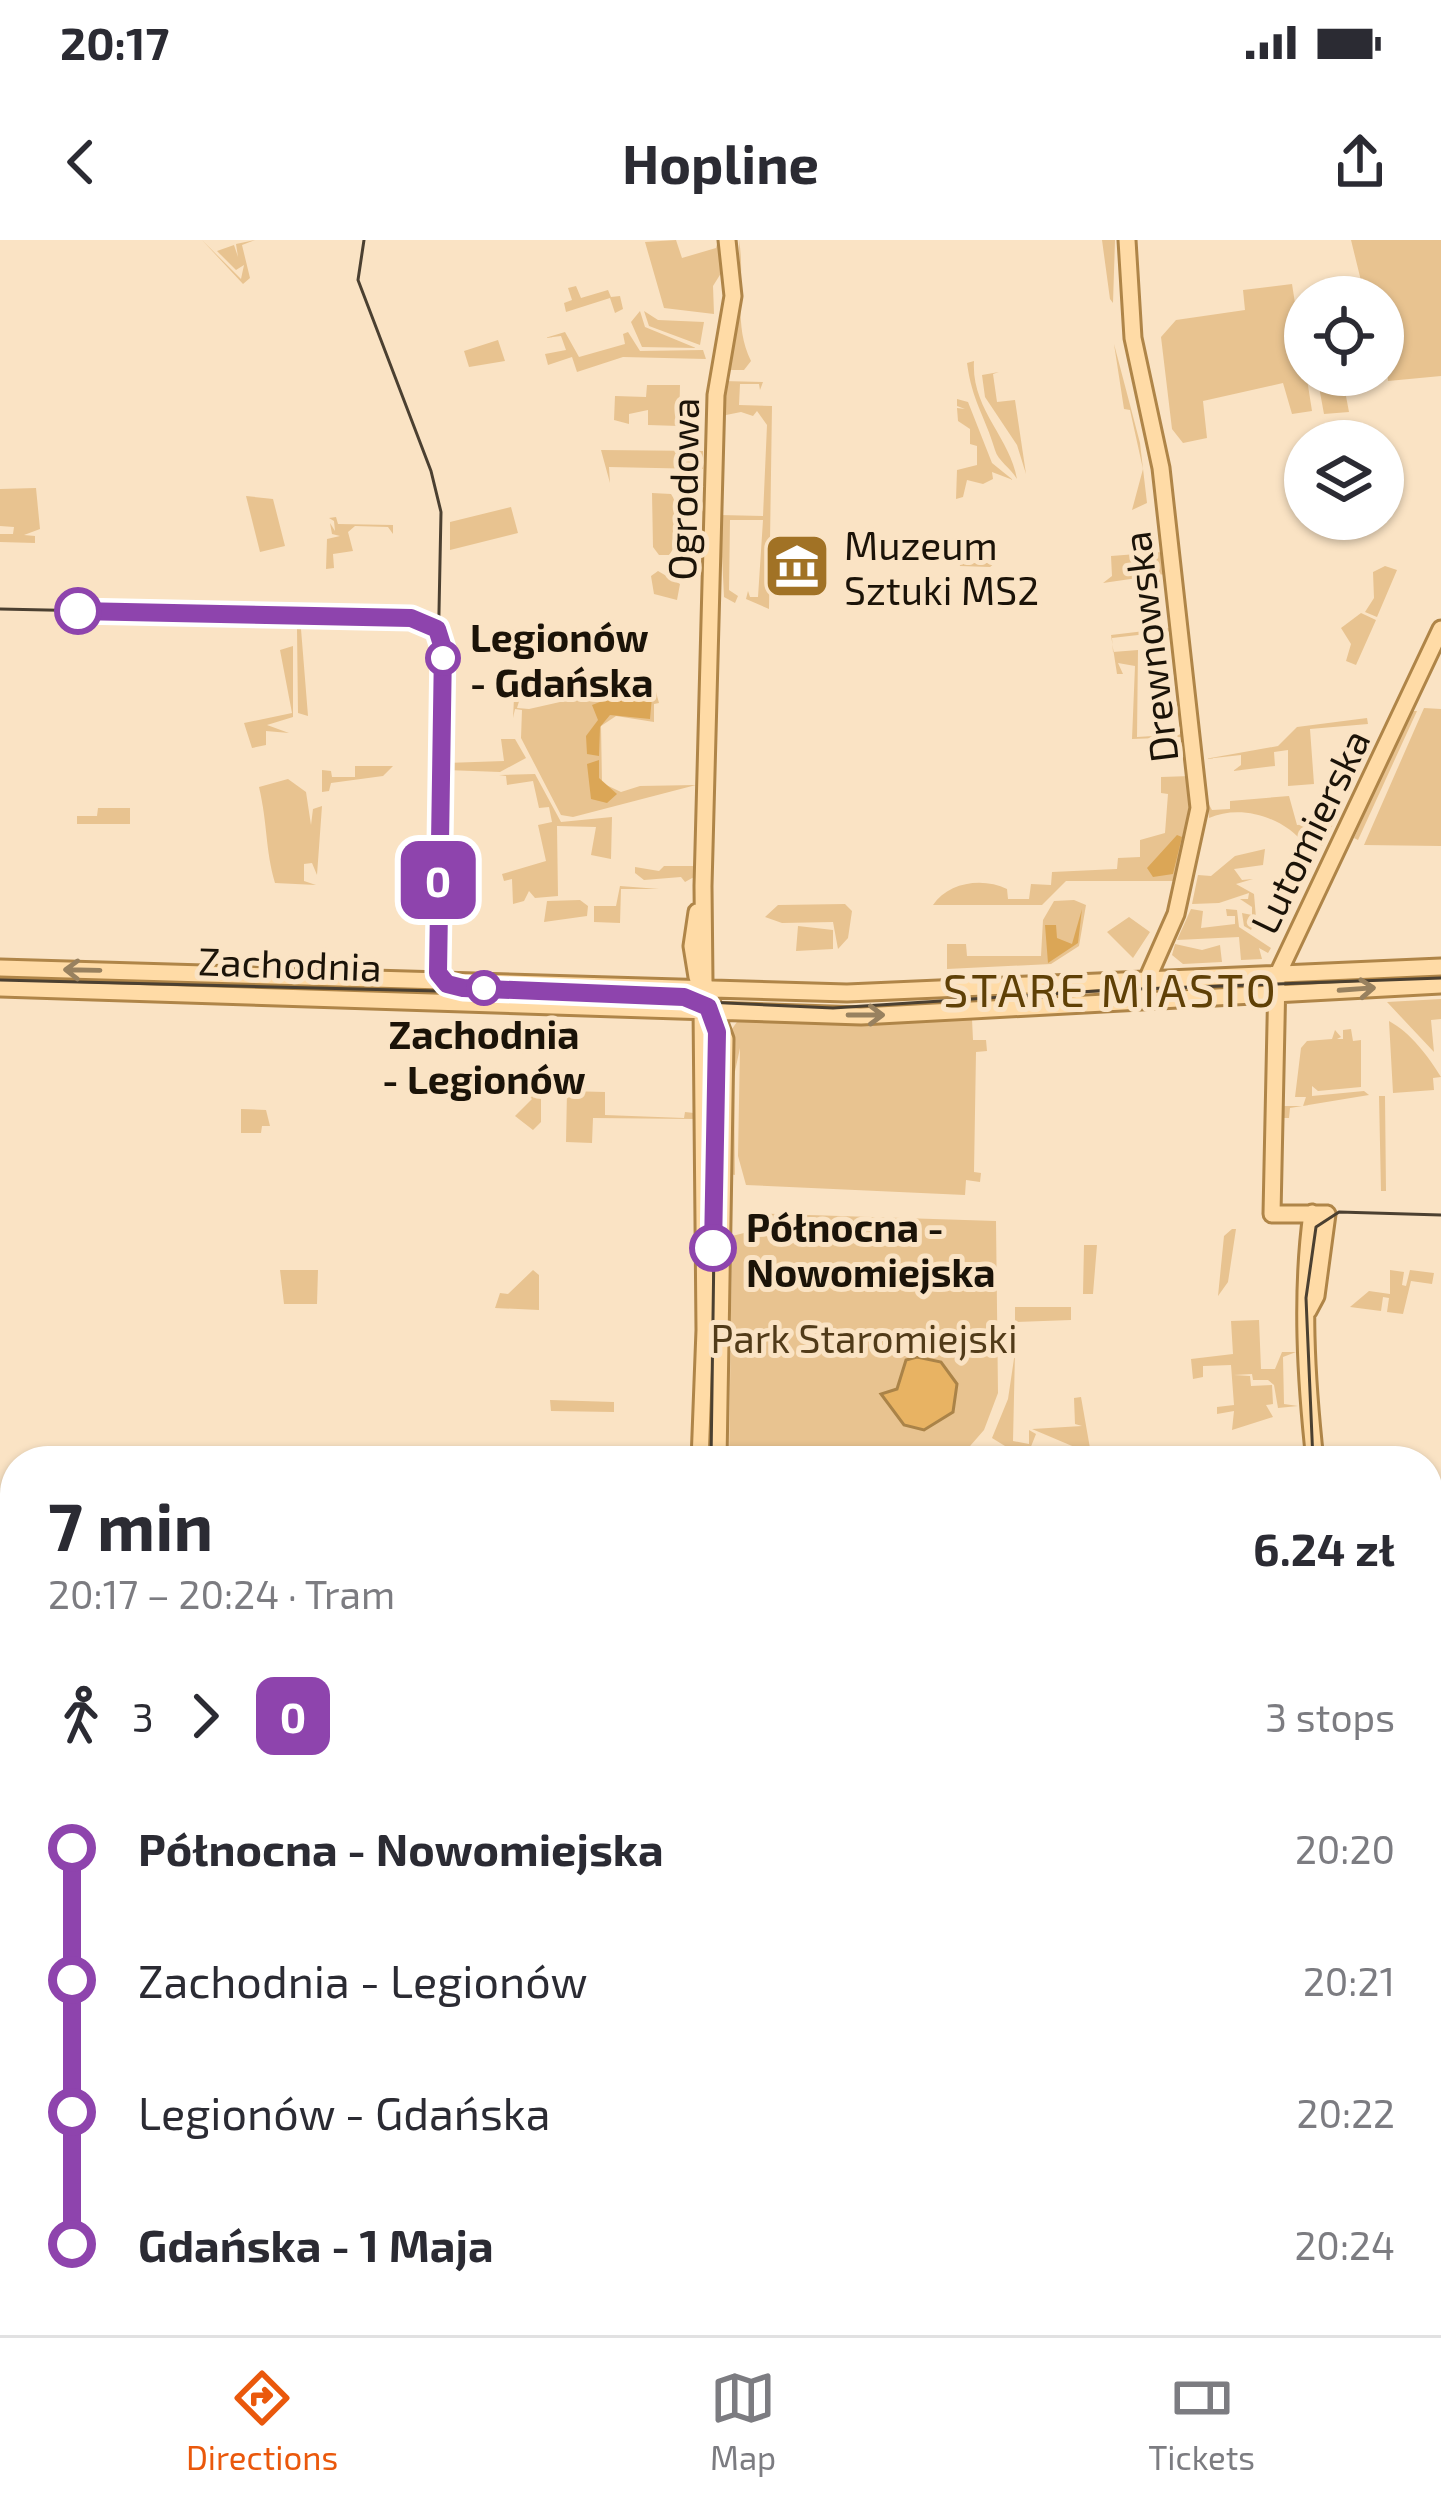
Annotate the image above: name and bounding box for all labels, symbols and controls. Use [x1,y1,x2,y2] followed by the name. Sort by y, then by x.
[60,15,169,69] text: 20:17
[48,129,114,195] icon: back
[1327,129,1393,195] icon: share
[622,130,819,195] text: Hopline
[1284,276,1404,540] map controls
[1284,276,1404,396] button: locate
[657,397,707,581] street label: Ogrodowa
[1284,420,1404,540] button: layers
[844,521,1039,613] place label: Muzeum Sztuki MS2
[1112,529,1186,765] street label: Drewnowska
[762,531,832,601] museum icon: Muzeum Sztuki MS2
[56,589,100,633] unlabelled marker
[470,613,654,705] place label: Legionów - Gdańska
[427,642,459,674] marker: Legionów - Gdańska
[1239,721,1379,941] street label: Lutomierska
[399,841,477,919] line badge: 0
[425,855,451,905] text: 0
[198,936,382,990] street label: Zachodnia
[63,959,102,982] one-way arrow
[943,962,1279,1016] district label: STARE MIASTO
[468,972,500,1004] marker: Zachodnia - Legionów
[1337,978,1376,1001] one-way arrow
[846,1004,885,1026] one-way arrow
[382,1010,586,1102] place label: Zachodnia - Legionów
[746,1203,996,1295] place label: Północna - Nowomiejska
[691,1226,735,1270] marker: Północna - Nowomiejska
[710,1314,1018,1361] park label: Park Staromiejski
[48,1485,213,1564] text: 7 min
[1253,1521,1395,1575] text: 6.24 zł
[48,1570,395,1617] text: 20:17 – 20:24 · Tram
[48,1683,114,1749] icon: walk
[172,1683,238,1749] icon: forward
[280,1691,306,1741] text: 0
[132,1693,154,1740] text: 3
[1265,1693,1395,1740] text: 3 stops
[138,1821,664,1875] text: Północna - Nowomiejska
[1295,1825,1395,1872] text: 20:20
[138,1953,588,2007] text: Zachodnia - Legionów
[1303,1957,1395,2004] text: 20:21
[138,2085,550,2139] text: Legionów - Gdańska
[1297,2089,1395,2136] text: 20:22
[138,2217,494,2271] text: Gdańska - 1 Maja
[1294,2221,1395,2268] text: 20:24
[186,2365,338,2477] tab: Directions
[710,2365,776,2477] tab: Map
[1148,2365,1255,2477] tab: Tickets

